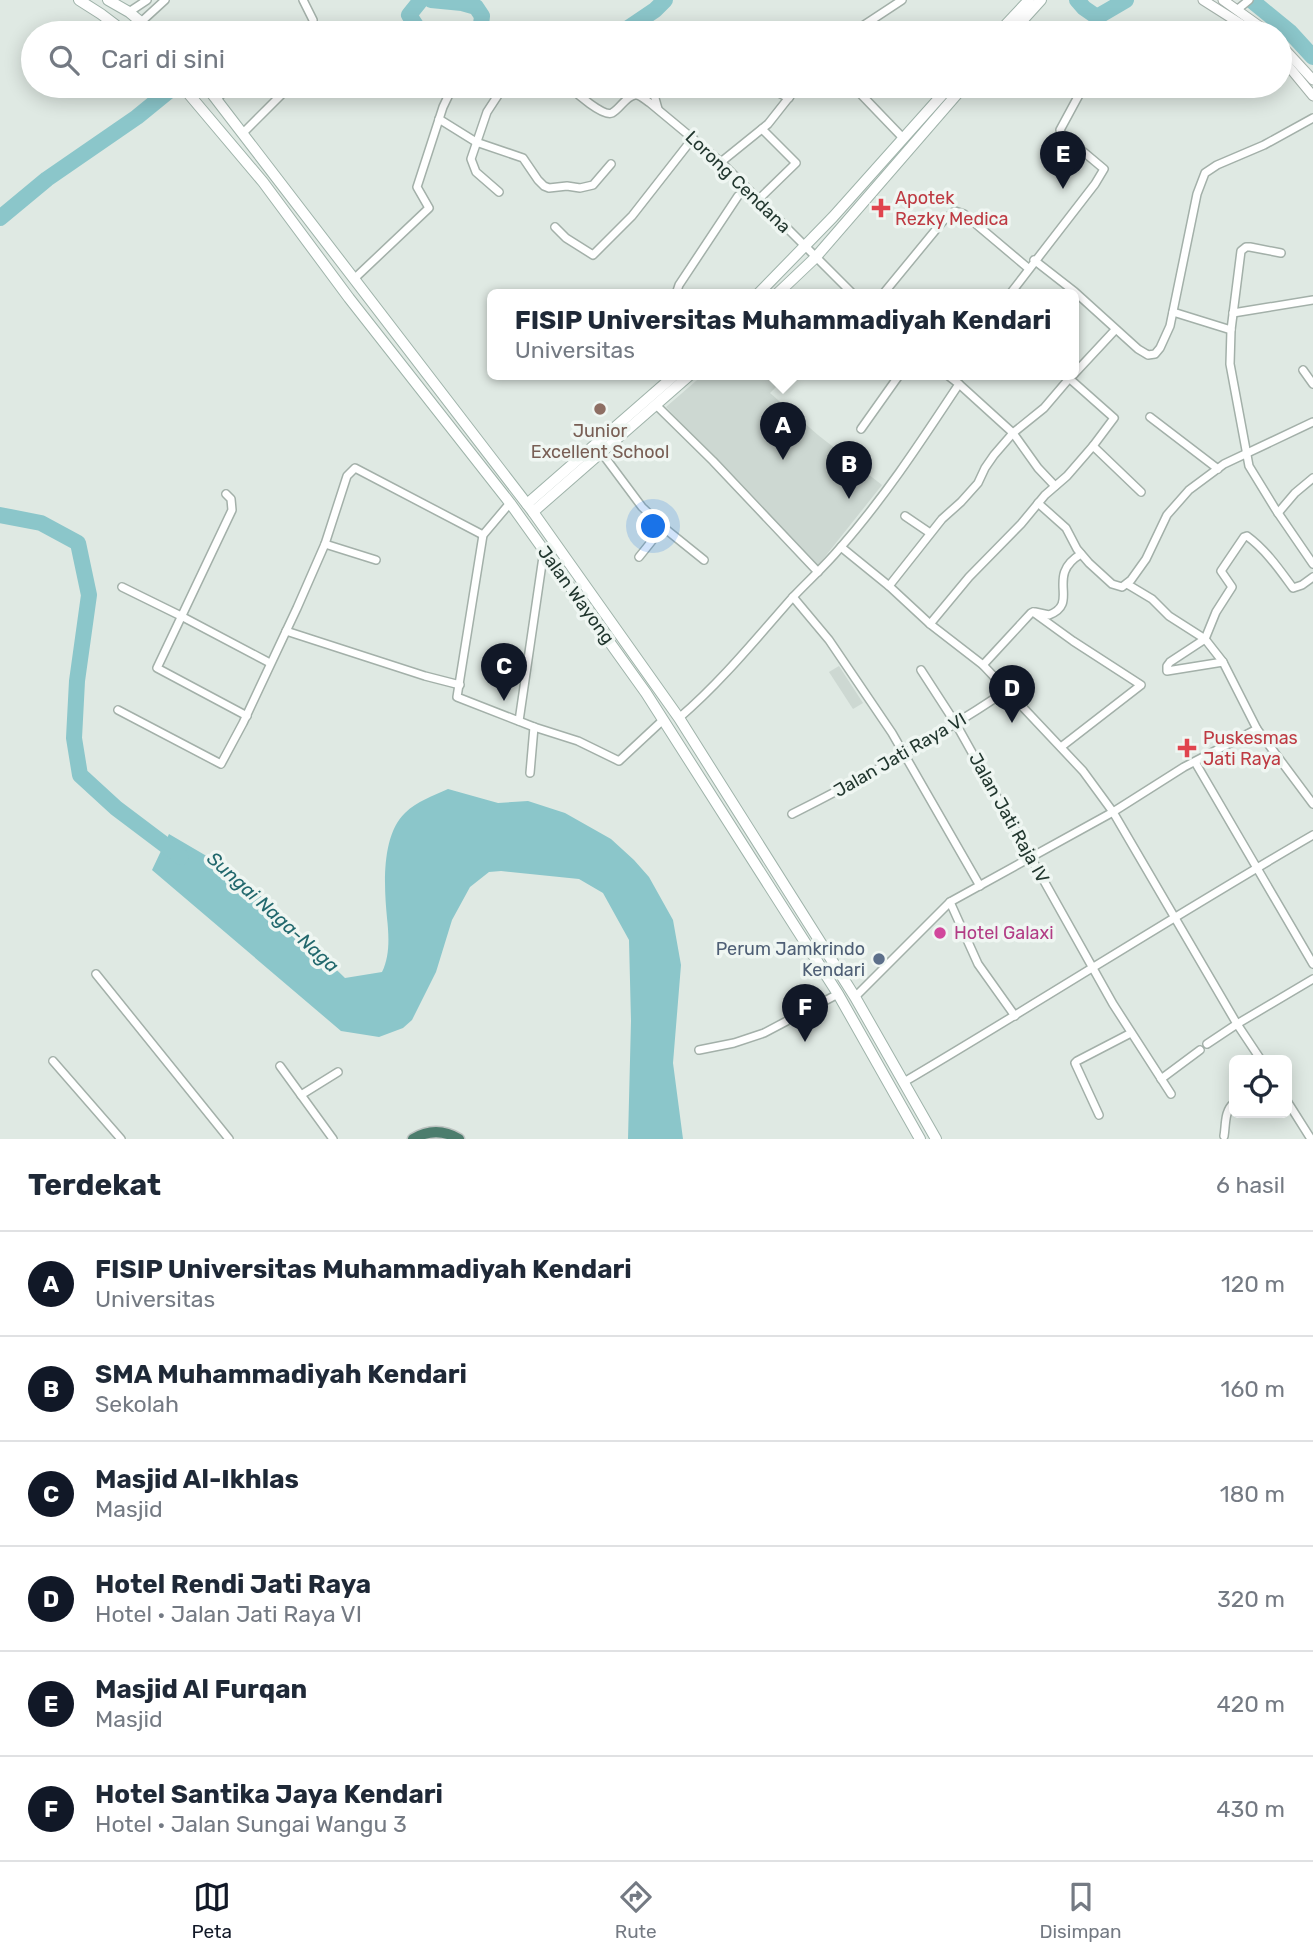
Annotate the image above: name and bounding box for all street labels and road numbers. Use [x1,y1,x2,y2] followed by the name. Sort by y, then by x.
[681,126,795,238] street label: Lorong Cendana
[533,542,619,648] street label: Jalan Wayong
[830,708,970,802] street label: Jalan Jati Raya VI
[964,749,1054,887] street label: Jalan Jati Raja IV

